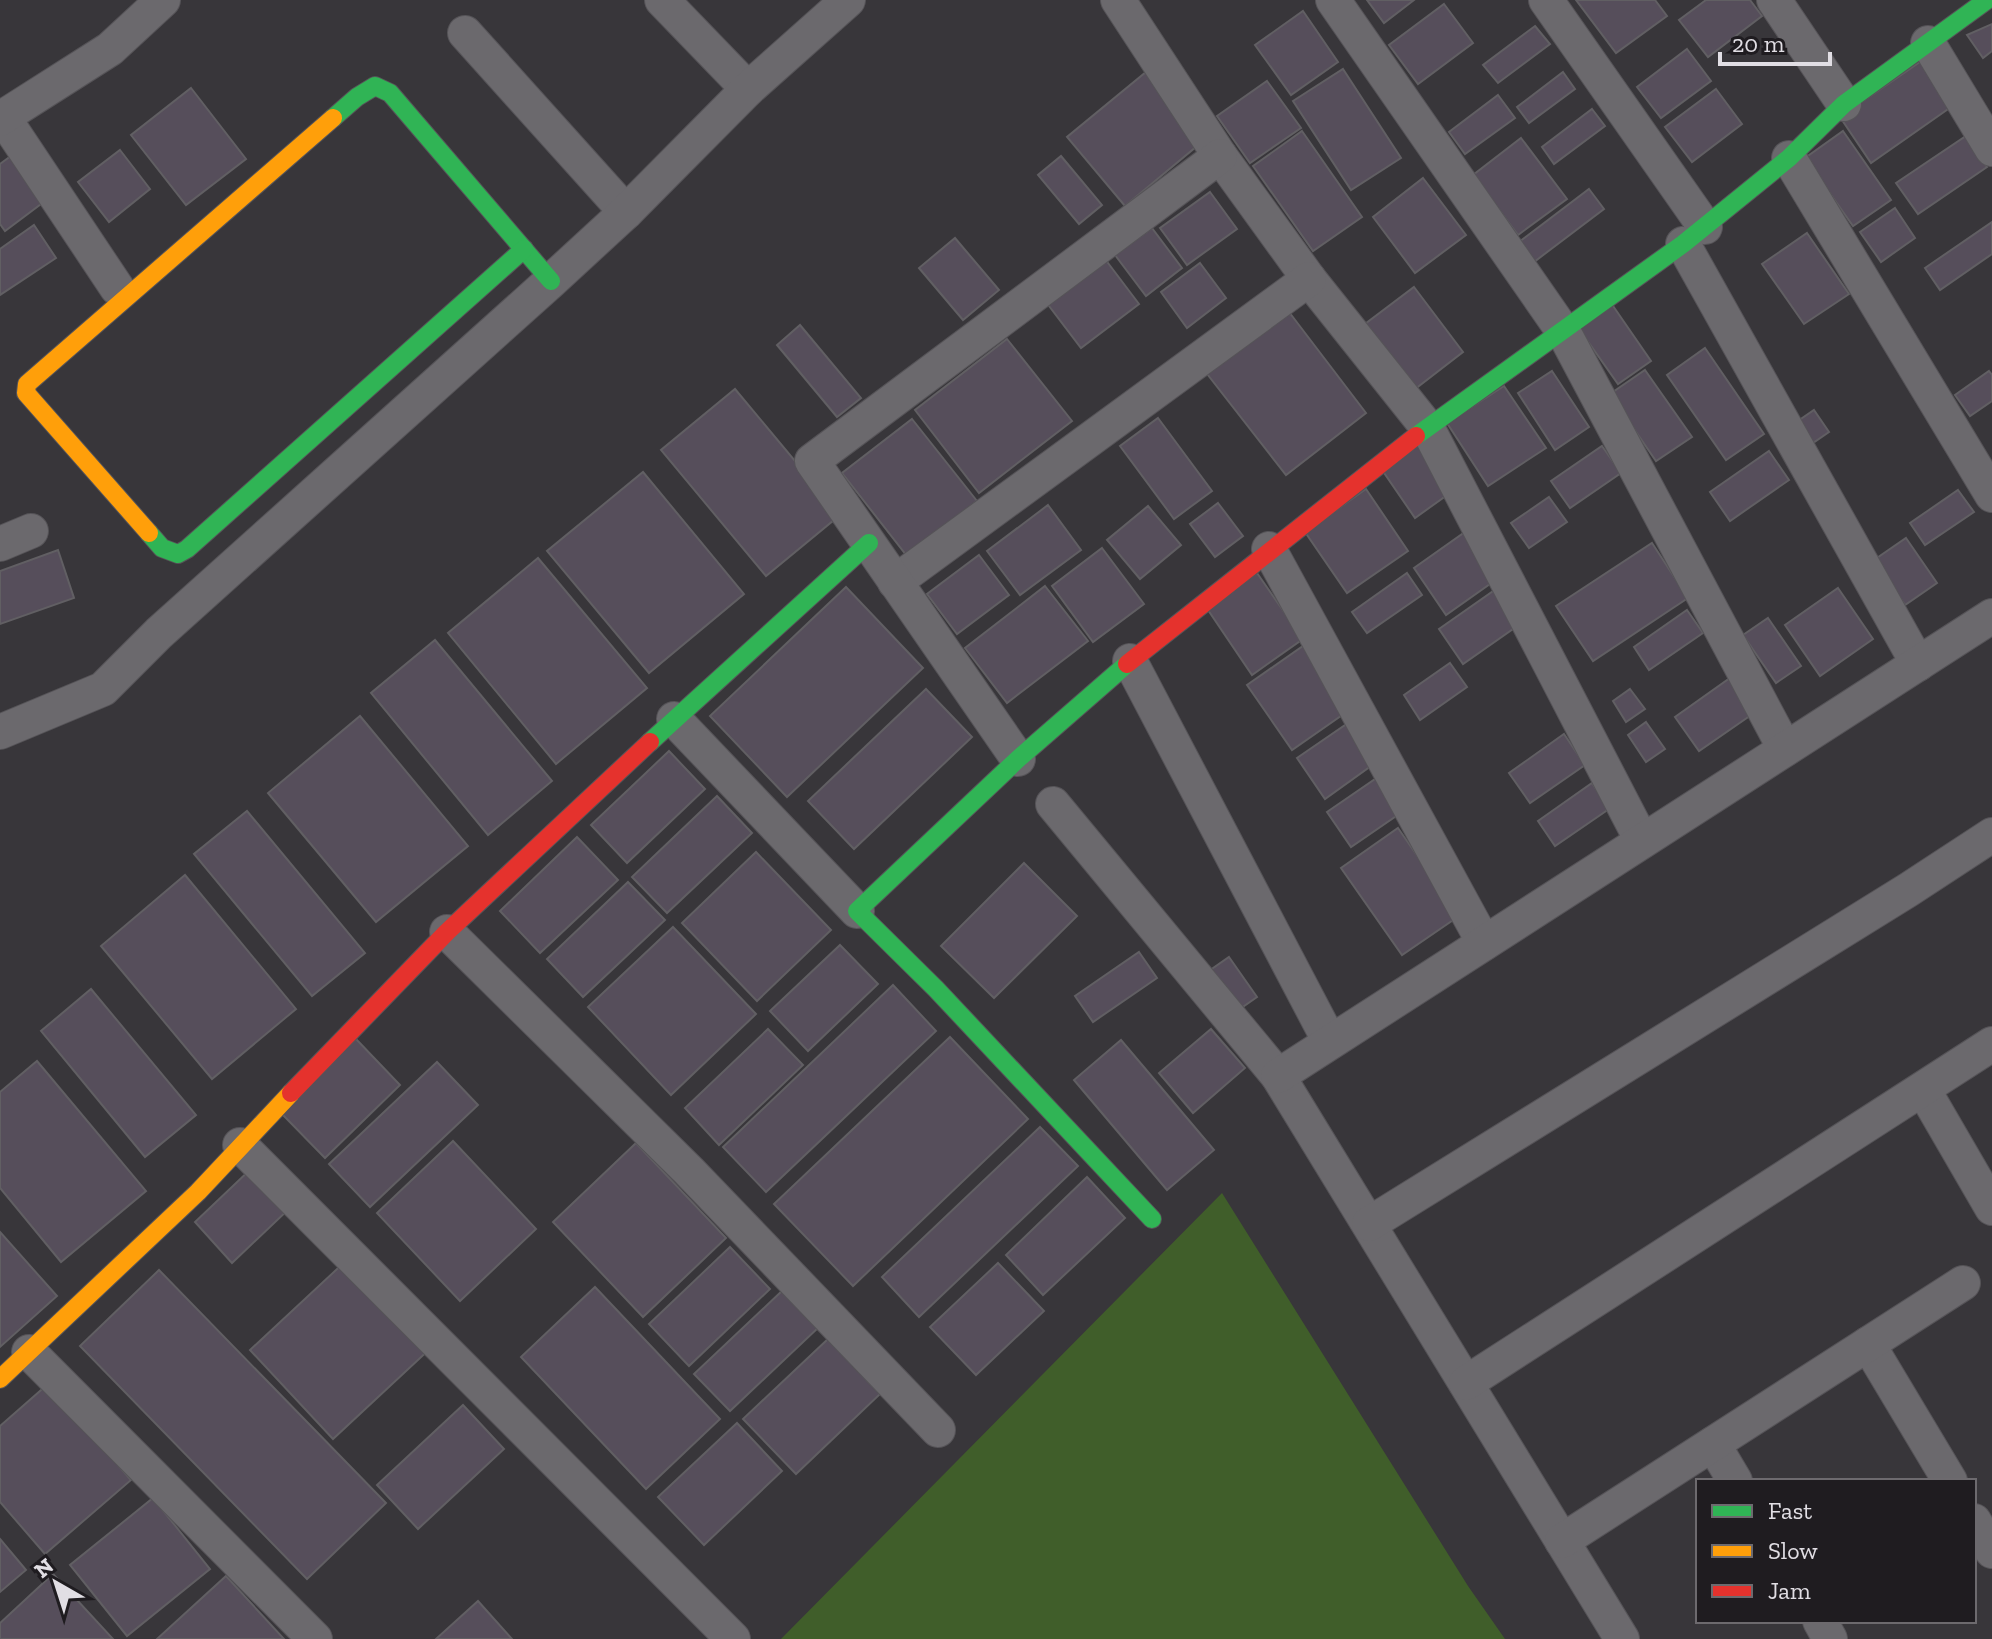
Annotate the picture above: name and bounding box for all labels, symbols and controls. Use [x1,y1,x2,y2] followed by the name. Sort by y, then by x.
[1720,16,1830,66] scale bar
[1732,29,1785,58] text: 20 m
[1696,1479,1976,1623] legend
[1768,1496,1812,1525] text: Fast
[1768,1536,1818,1565] text: Slow
[16,1543,96,1623] north arrow
[29,1552,59,1584] text: N
[1768,1576,1811,1605] text: Jam

